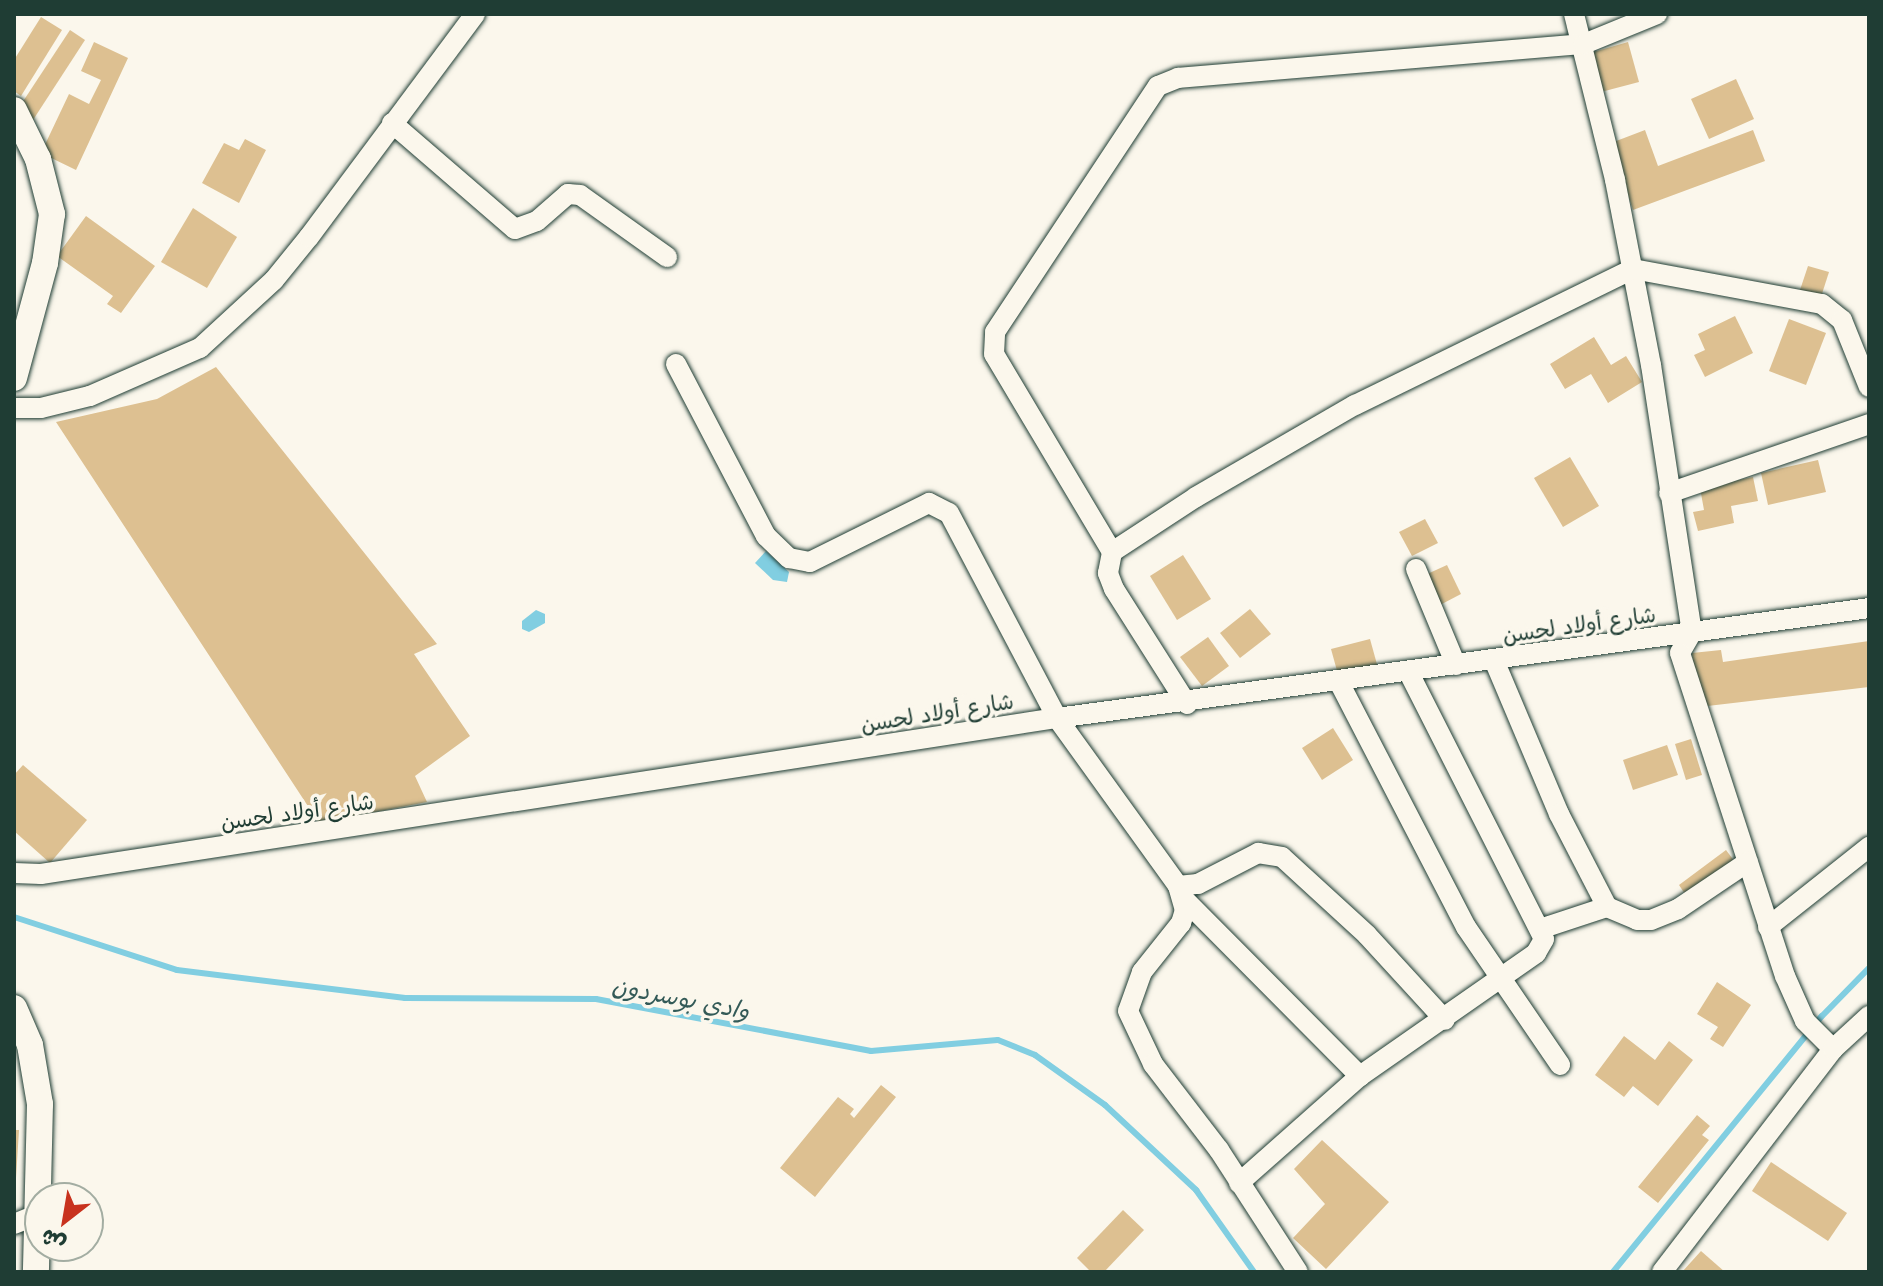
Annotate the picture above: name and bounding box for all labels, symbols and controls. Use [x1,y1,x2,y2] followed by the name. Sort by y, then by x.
[1501,600,1657,648] street label: شارع أولاد لحسن
[859,687,1015,737] street label: شارع أولاد لحسن
[219,787,375,835] street label: شارع أولاد لحسن
[610,970,752,1024] water label: وادي بوسردون
[24,1182,104,1262] north arrow
[35,1223,70,1260] text: ش

